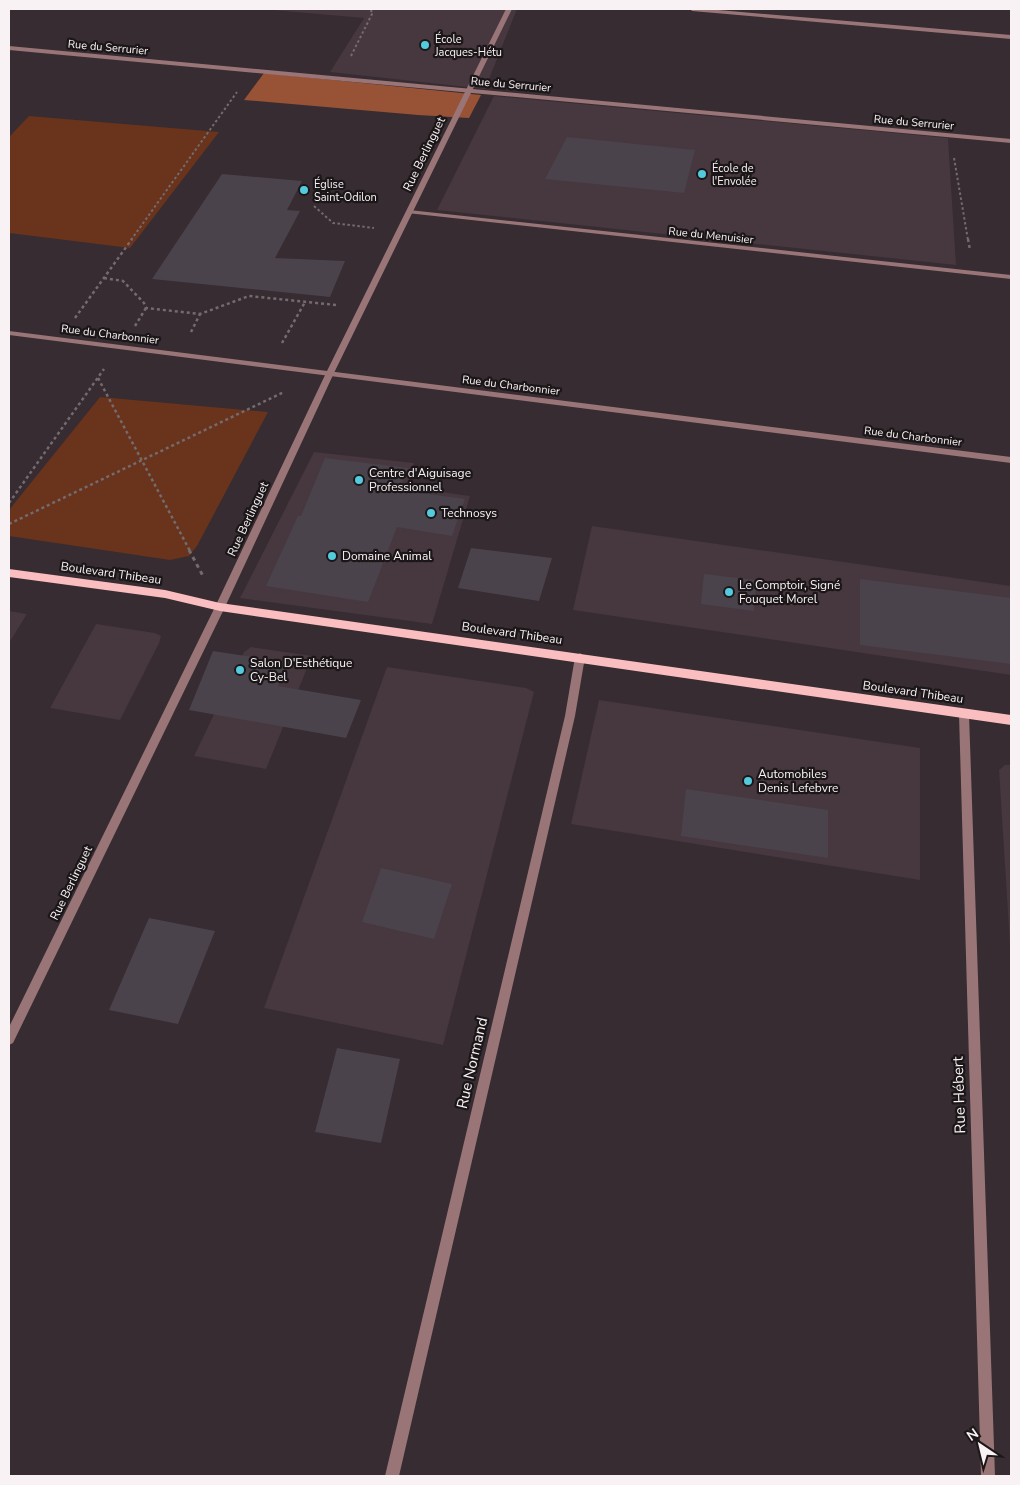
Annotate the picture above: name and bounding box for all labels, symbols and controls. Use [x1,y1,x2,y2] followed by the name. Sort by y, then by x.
[434,31,502,60] place label: École Jacques-Hétu
[67,37,149,58] street label: Rue du Serrurier
[419,39,431,51] marker: École Jacques-Hétu
[470,74,552,95] street label: Rue du Serrurier
[873,112,955,133] street label: Rue du Serrurier
[399,114,449,194] street label: Rue Berlinguet
[712,160,757,189] place label: École de l'Envolée
[696,168,708,180] marker: École de l'Envolée
[314,176,377,205] place label: Église Saint-Odilon
[298,184,310,196] marker: Église Saint-Odilon
[668,224,754,247] street label: Rue du Menuisier
[60,321,160,348] street label: Rue du Charbonnier
[461,372,561,399] street label: Rue du Charbonnier
[863,423,963,450] street label: Rue du Charbonnier
[369,465,471,495] place label: Centre d'Aiguisage Professionnel
[353,474,365,486] marker: Centre d'Aiguisage Professionnel
[224,478,273,559] street label: Rue Berlinguet
[441,505,497,521] place label: Technosys
[425,507,437,519] marker: Technosys
[342,548,432,564] place label: Domaine Animal
[326,550,338,562] marker: Domaine Animal
[60,558,162,588] street label: Boulevard Thibeau
[739,577,840,607] place label: Le Comptoir, Signé Fouquet Morel
[723,586,735,598] marker: Le Comptoir, Signé Fouquet Morel
[461,618,563,648] street label: Boulevard Thibeau
[250,655,352,685] place label: Salon D'Esthétique Cy-Bel
[234,664,246,676] marker: Salon D'Esthétique Cy-Bel
[862,677,964,707] street label: Boulevard Thibeau
[758,766,838,796] place label: Automobiles Denis Lefebvre
[742,775,754,787] marker: Automobiles Denis Lefebvre
[46,843,96,923] street label: Rue Berlinguet
[452,1015,492,1111] street label: Rue Normand
[948,1055,970,1134] street label: Rue Hébert
[955,1420,1005,1470] north arrow
[963,1424,983,1446] text: N

